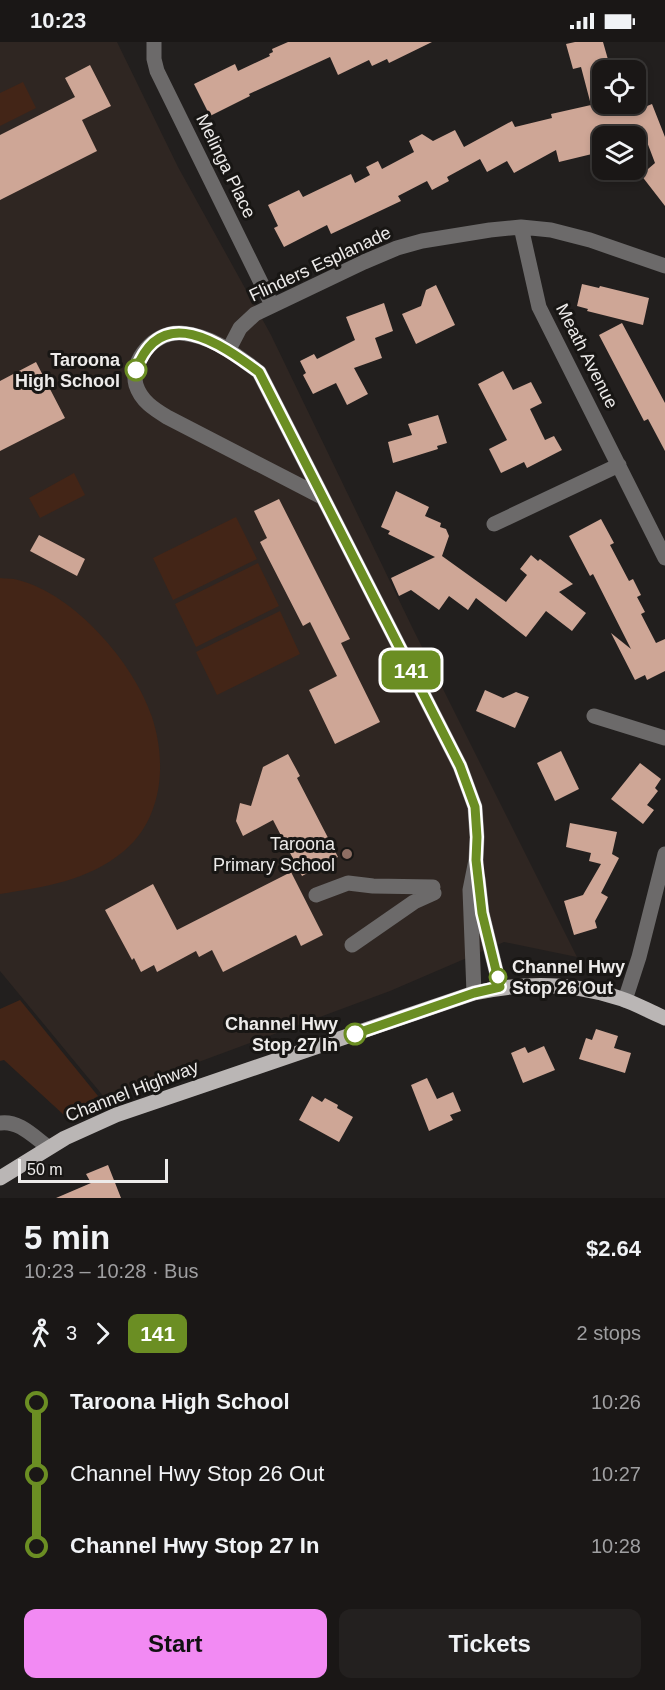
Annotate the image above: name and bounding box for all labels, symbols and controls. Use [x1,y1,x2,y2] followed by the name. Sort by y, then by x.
[30,8,86,33] text: 10:23
[592,60,646,180] map controls
[592,60,646,114] button: locate
[192,111,260,221] street label: Melinga Place
[592,126,646,180] button: layers
[246,222,394,306] street label: Flinders Esplanade
[552,300,622,412] street label: Meath Avenue
[15,350,121,391] place label: Taroona High School
[125,359,147,381] marker: Taroona High School
[376,650,446,690] line badge: 141
[393,659,429,682] text: 141
[213,834,336,875] place label: Taroona Primary School
[340,847,354,861] marker: Taroona Primary School
[512,957,625,998] place label: Channel Hwy Stop 26 Out
[489,968,507,986] marker: Channel Hwy Stop 26 Out
[225,1014,338,1055] place label: Channel Hwy Stop 27 In
[344,1023,366,1045] marker: Channel Hwy Stop 27 In
[63,1056,201,1126] street label: Channel Highway
[18,1156,168,1184] scale bar
[27,1161,63,1178] text: 50 m
[24,1219,110,1256] text: 5 min
[586,1236,641,1261] text: $2.64
[24,1260,199,1282] text: 10:23 – 10:28 · Bus
[24,1317,57,1350] icon: walk
[86,1317,119,1350] icon: forward
[66,1322,77,1344] text: 3
[140,1322,175,1345] text: 141
[577,1322,641,1344] text: 2 stops
[70,1389,290,1414] text: Taroona High School
[591,1391,641,1413] text: 10:26
[70,1461,324,1486] text: Channel Hwy Stop 26 Out
[591,1463,641,1485] text: 10:27
[70,1533,319,1558] text: Channel Hwy Stop 27 In
[591,1535,641,1557] text: 10:28
[24,1609,327,1678] button: Start
[339,1609,641,1678] button: Tickets

